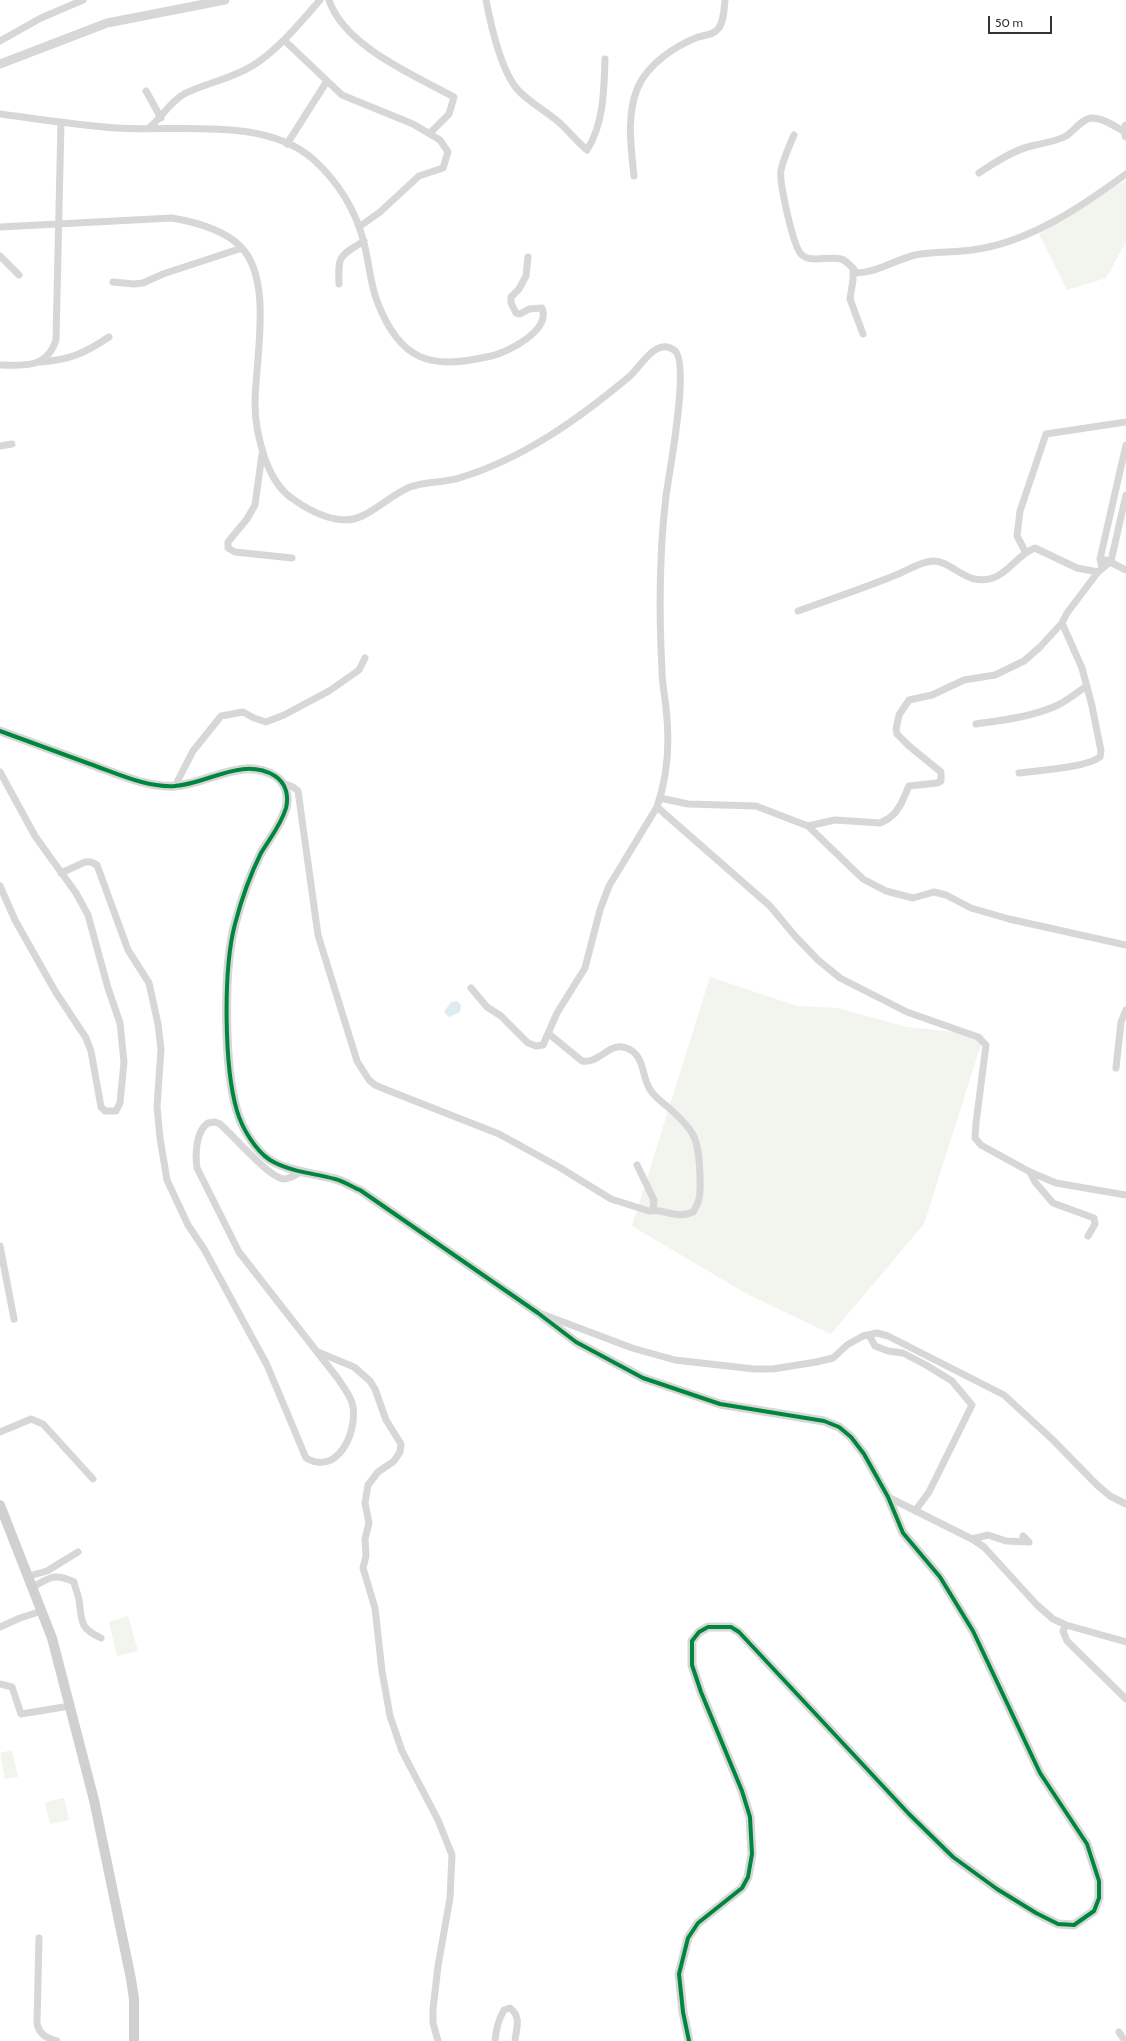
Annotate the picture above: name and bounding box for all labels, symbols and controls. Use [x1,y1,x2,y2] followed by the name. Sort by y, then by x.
[990,8,1054,34] scale bar
[995,15,1023,30] text: 50 m

